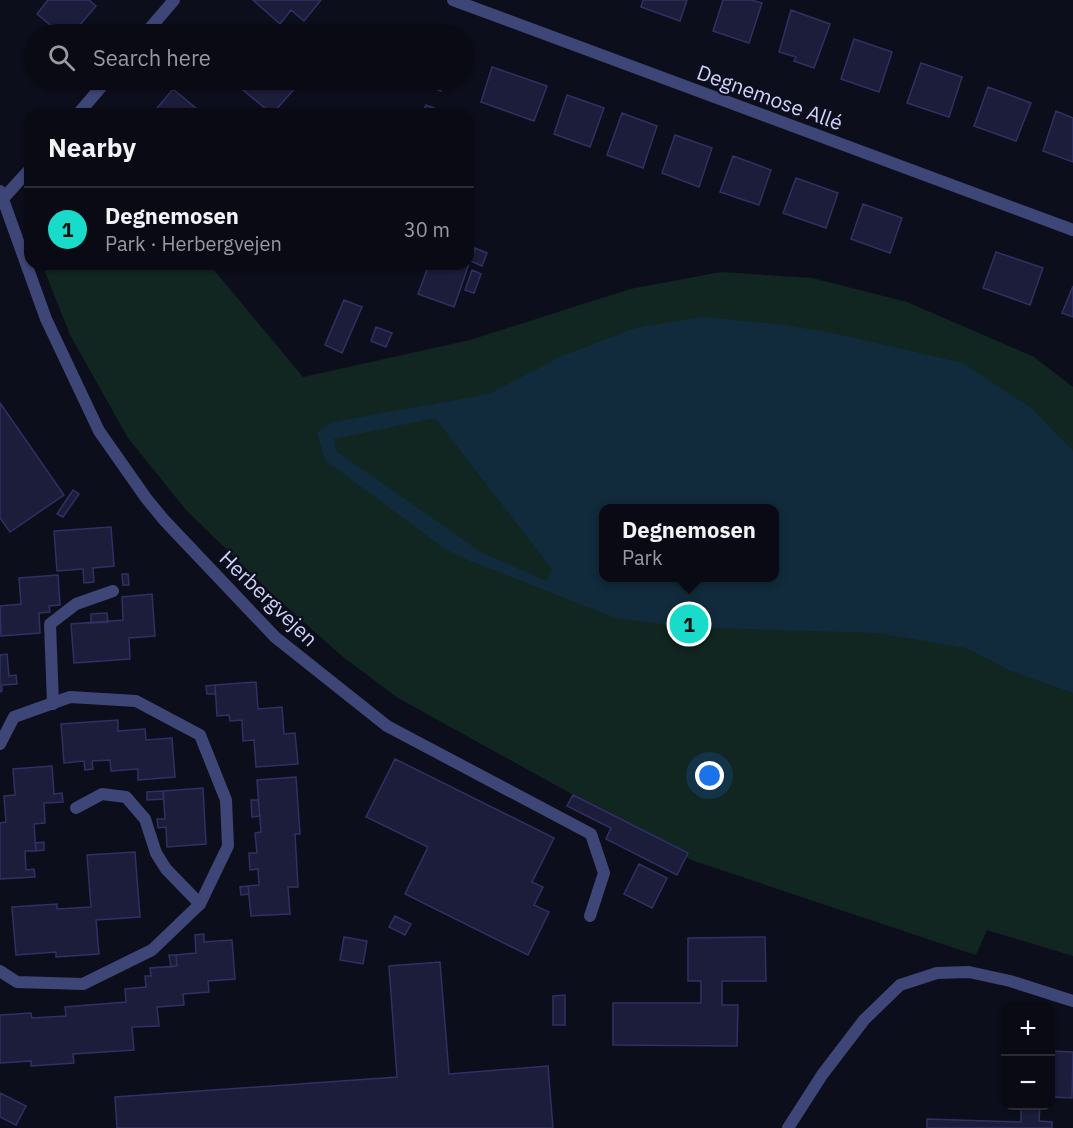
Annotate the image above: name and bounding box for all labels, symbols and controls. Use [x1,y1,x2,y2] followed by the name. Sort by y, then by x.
[24,24,474,90] search box
[45,41,78,74] icon: search
[93,43,211,72] text: Search here
[693,58,847,136] street label: Degnemose Allé
[48,130,136,164] text: Nearby
[105,201,239,230] text: Degnemosen
[62,216,74,243] text: 1
[404,216,450,243] text: 30 m
[105,230,282,257] text: Park · Herbergvejen
[599,504,779,582] popup
[622,515,756,544] text: Degnemosen
[214,544,324,652] street label: Herbergvejen
[622,544,663,571] text: Park
[670,602,708,646] pin: 1
[695,761,724,790] your location
[1001,1002,1055,1110] map controls
[1001,1002,1055,1056] button: +
[1001,1056,1055,1110] button: −

